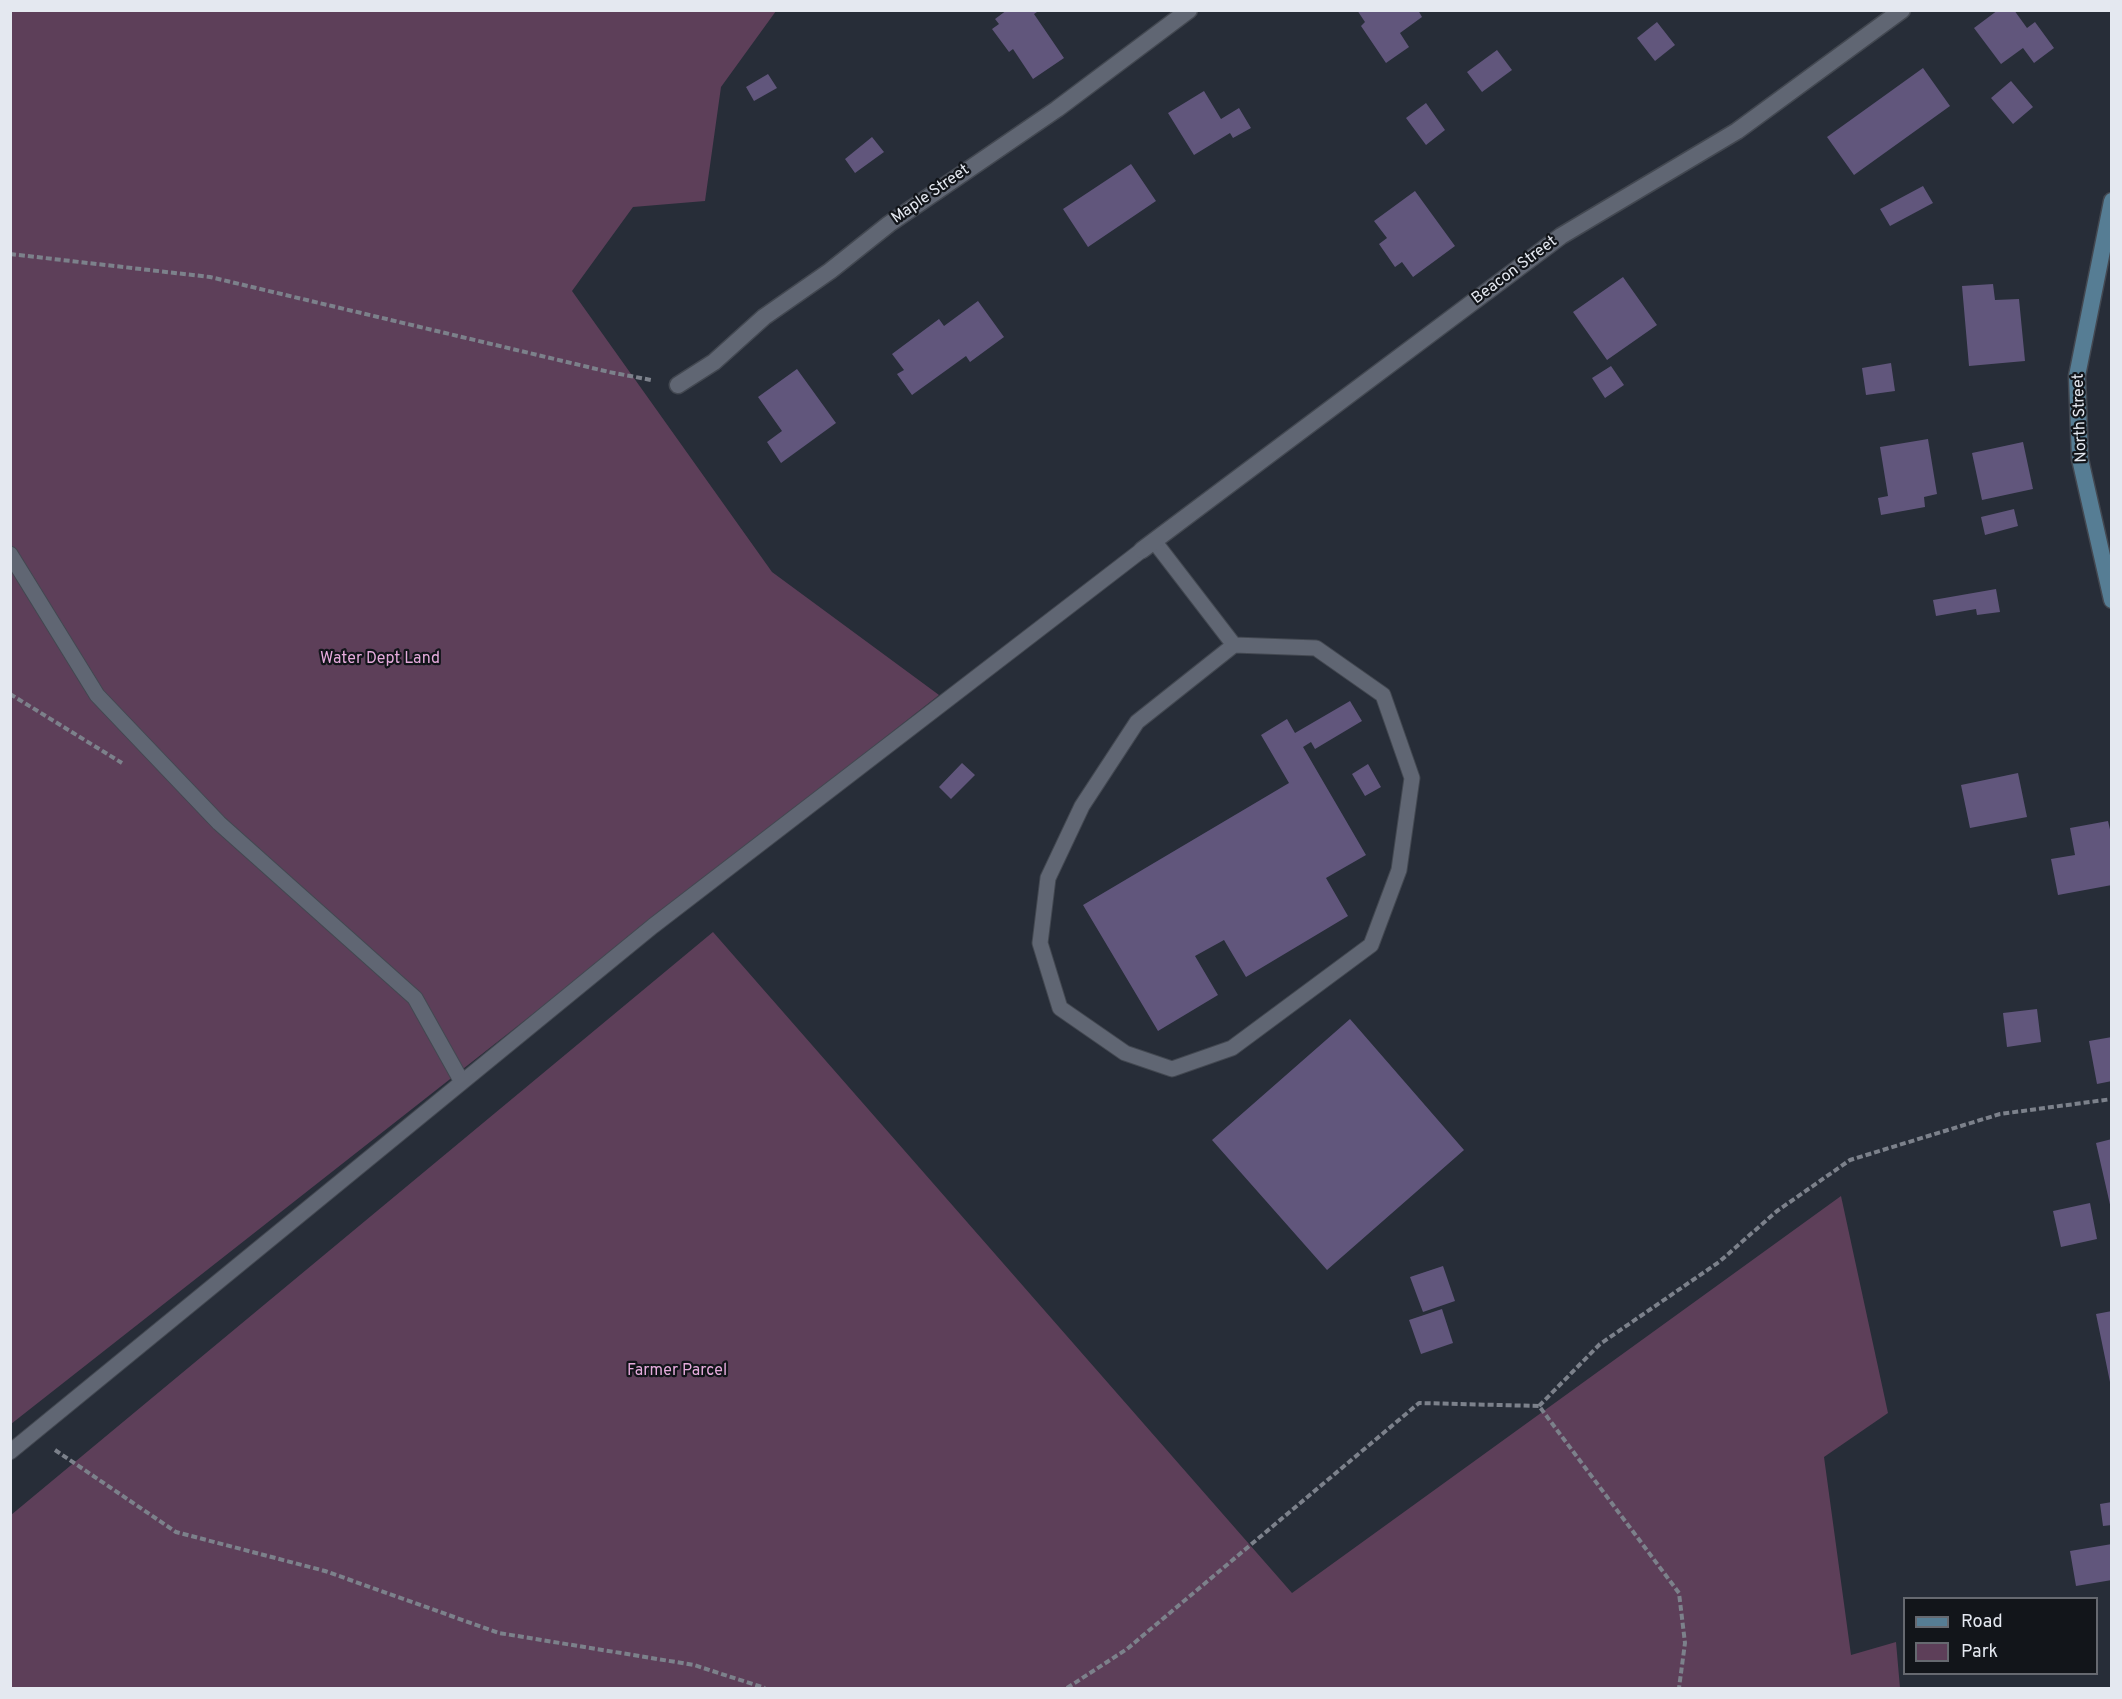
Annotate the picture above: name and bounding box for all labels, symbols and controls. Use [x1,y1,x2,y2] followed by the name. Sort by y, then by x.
[888,161,974,229] street label: Maple Street
[1469,233,1561,309] street label: Beacon Street
[2070,373,2092,463] street label: North Street
[320,650,440,670] park label: Water Dept Land
[627,1362,727,1382] park label: Farmer Parcel
[1903,1597,2098,1675] legend
[1961,1611,2003,1634] text: Road
[1961,1641,1998,1664] text: Park

